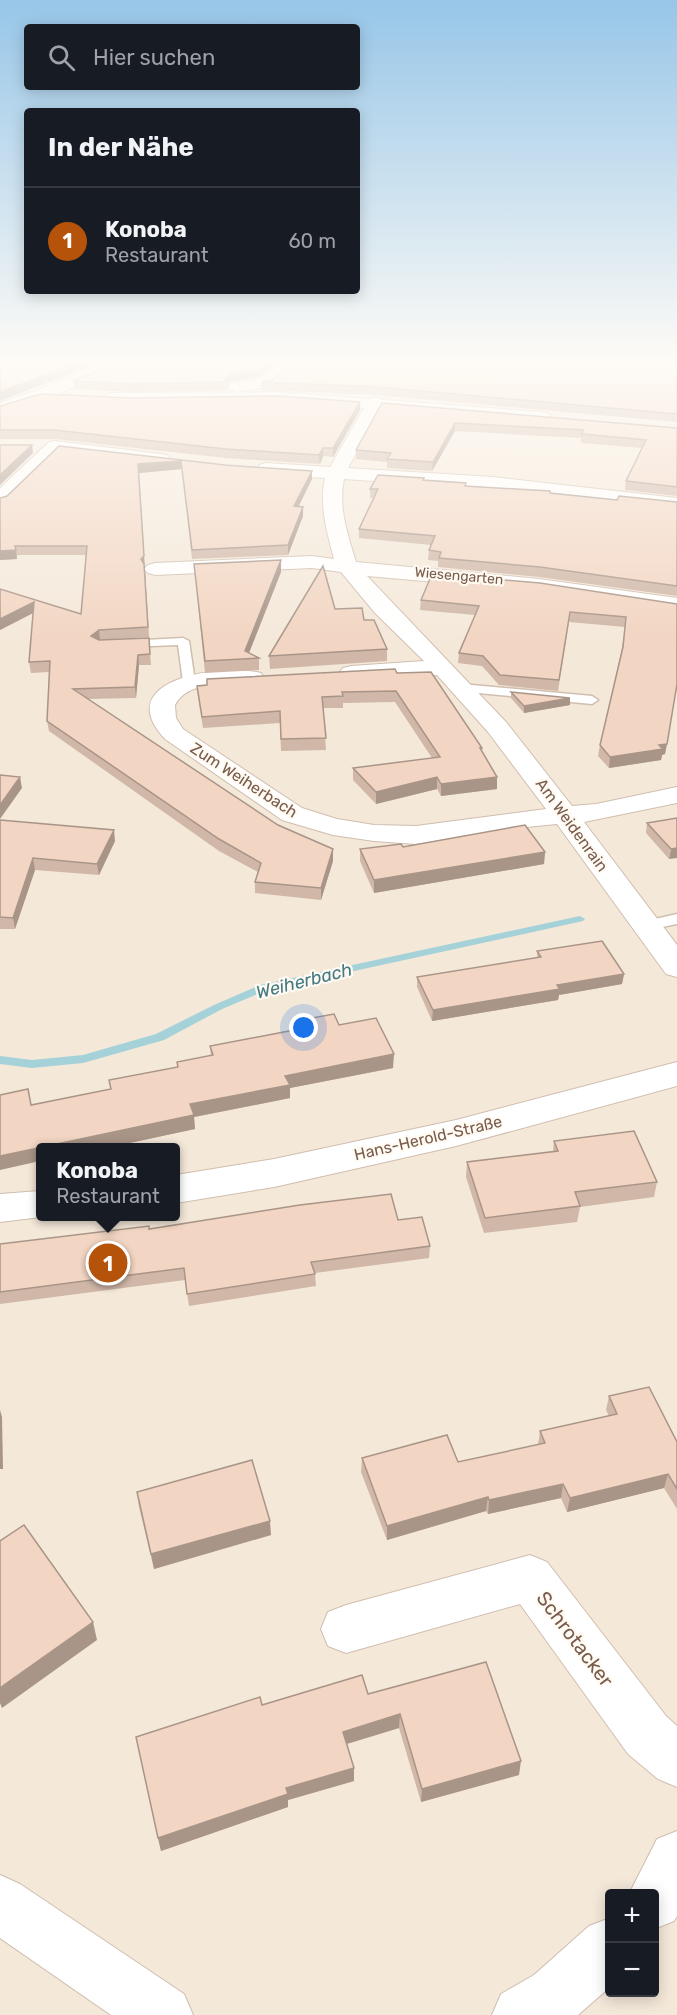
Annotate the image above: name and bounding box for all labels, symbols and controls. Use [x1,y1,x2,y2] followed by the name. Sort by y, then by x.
[24,24,360,90] search box
[45,41,78,74] icon: search
[93,44,215,71] text: Hier suchen
[48,132,194,163] text: In der Nähe
[105,216,187,243] text: Konoba
[63,229,72,253] text: 1
[289,229,336,253] text: 60 m
[105,243,209,267] text: Restaurant
[414,564,504,588] street label: Wiesengarten
[187,738,301,822] street label: Zum Weiherbach
[532,775,612,875] street label: Am Weidenrain
[254,958,354,1004] water label: Weiherbach
[289,1013,318,1042] your location
[352,1112,504,1164] street label: Hans-Herold-Straße
[36,1143,180,1221] popup
[56,1157,138,1184] text: Konoba
[56,1184,160,1208] text: Restaurant
[88,1240,128,1286] pin: 1
[531,1587,619,1692] street label: Schrotacker
[605,1889,659,1997] map controls
[605,1889,659,1943] button: +
[605,1943,659,1997] button: −

